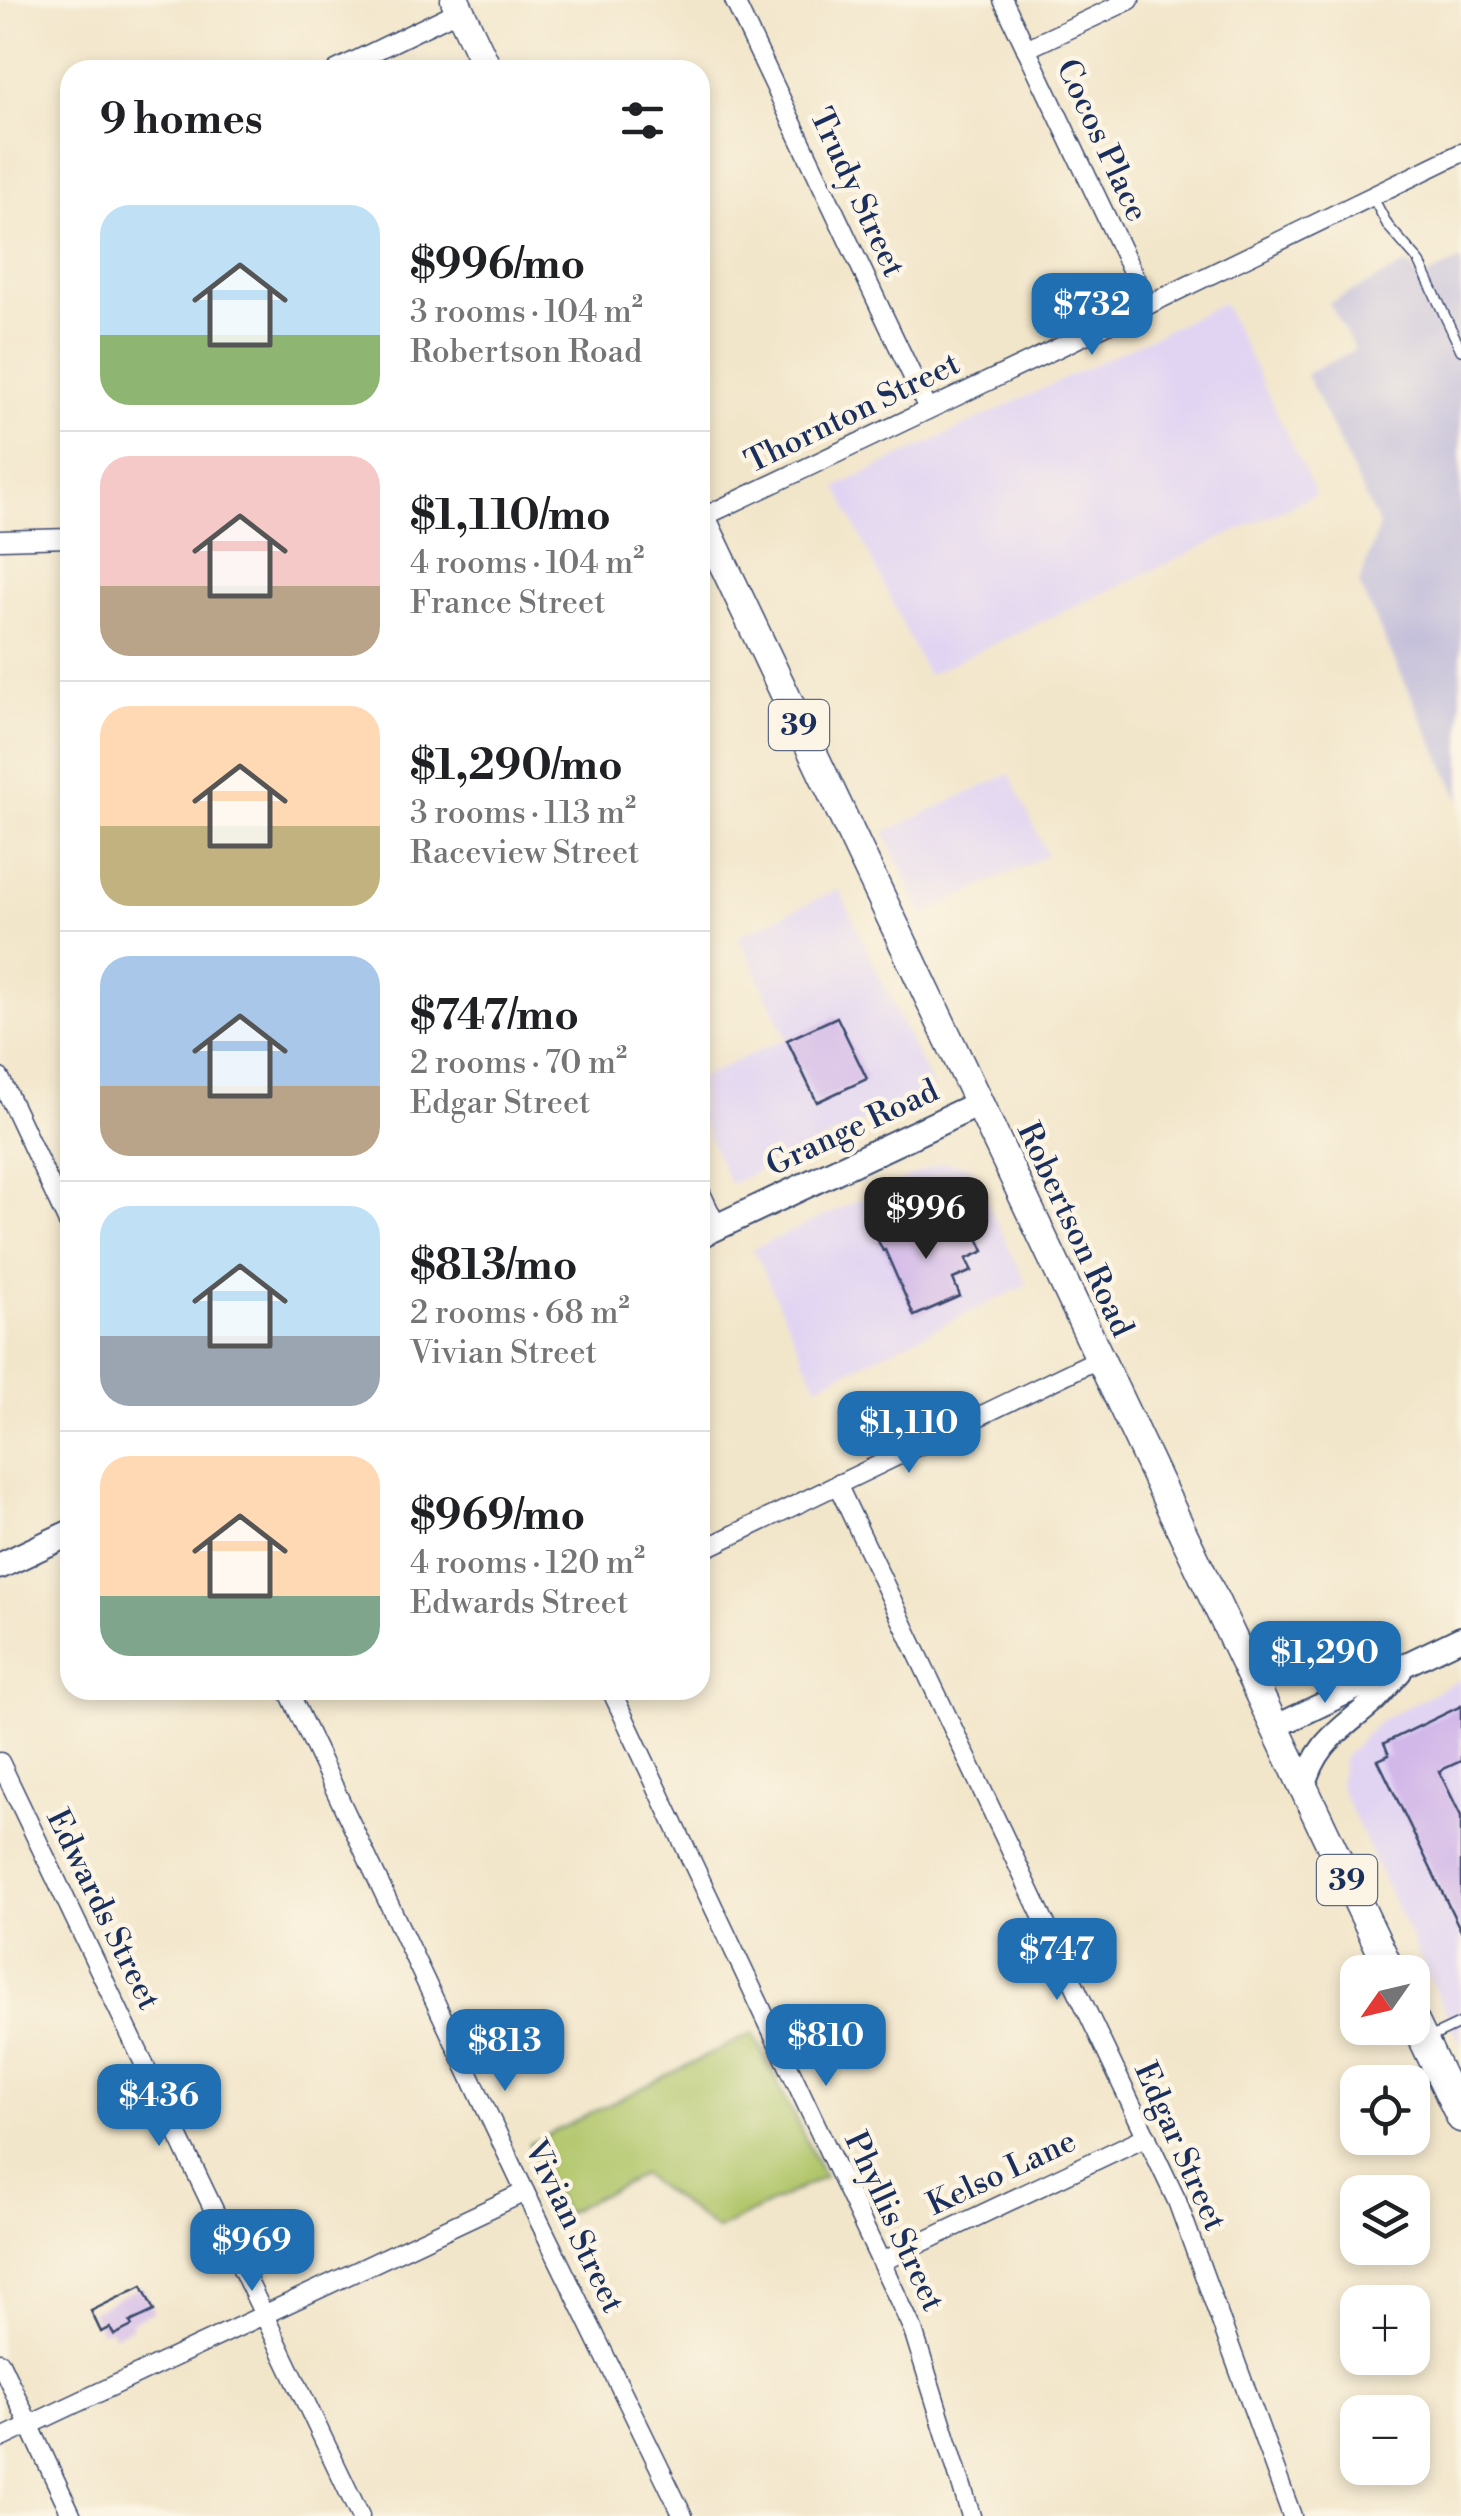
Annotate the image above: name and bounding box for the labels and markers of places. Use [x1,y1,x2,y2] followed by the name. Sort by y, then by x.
[1033,273,1151,358] pin: $732
[867,1177,985,1262] pin: $996
[828,1391,990,1476] pin: $1,110
[1244,1621,1406,1706] pin: $1,290
[998,1918,1116,2003] pin: $747
[767,2004,885,2089] pin: $810
[446,2009,564,2094] pin: $813
[100,2064,218,2149] pin: $436
[193,2209,311,2294] pin: $969

